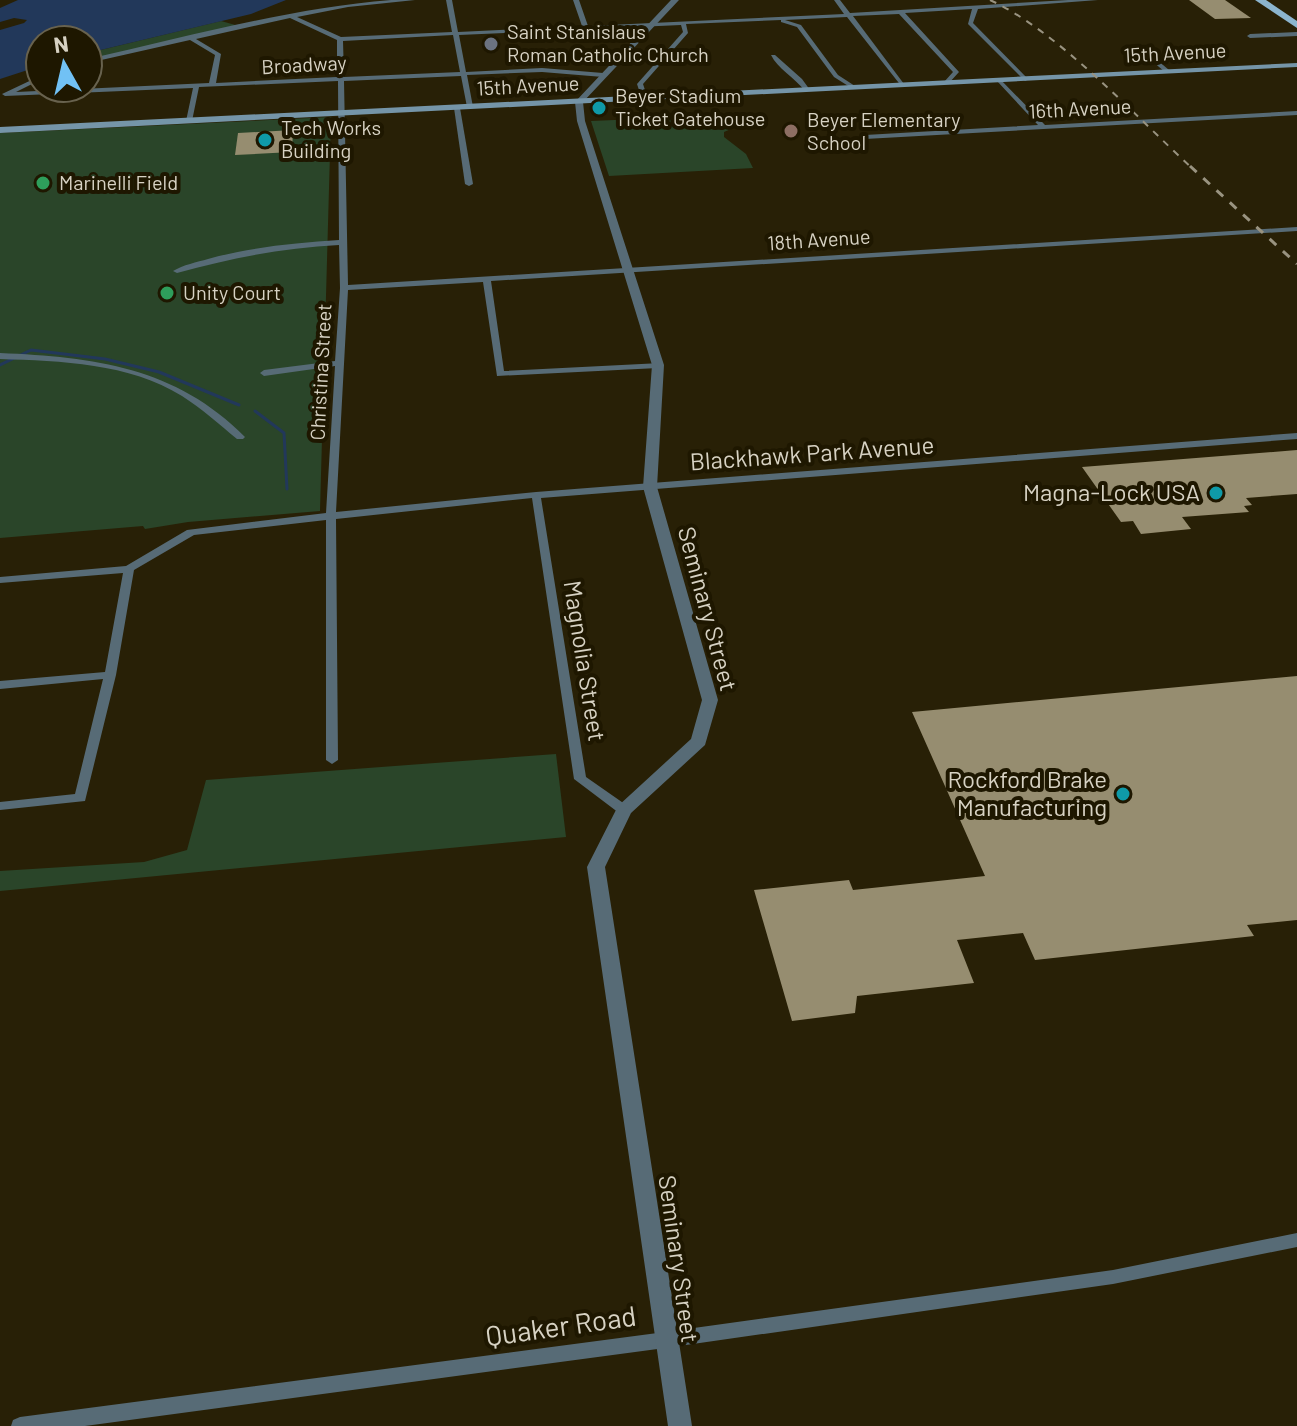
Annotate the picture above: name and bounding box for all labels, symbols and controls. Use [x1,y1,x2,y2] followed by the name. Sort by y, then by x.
[507,19,709,66] place label: Saint Stanislaus Roman Catholic Church
[24,24,104,104] north arrow
[52,29,70,57] text: N
[482,35,500,53] marker: Saint Stanislaus Roman Catholic Church
[1123,37,1227,67] street label: 15th Avenue
[261,50,347,78] street label: Broadway
[476,70,580,100] street label: 15th Avenue
[615,83,765,130] place label: Beyer Stadium Ticket Gatehouse
[1028,93,1132,123] street label: 16th Avenue
[590,99,608,117] marker: Beyer Stadium Ticket Gatehouse
[807,107,961,154] place label: Beyer Elementary School
[281,115,381,162] place label: Tech Works Building
[782,122,800,140] marker: Beyer Elementary School
[256,131,274,149] marker: Tech Works Building
[59,170,178,194] place label: Marinelli Field
[34,174,52,192] marker: Marinelli Field
[767,223,871,255] street label: 18th Avenue
[183,280,281,304] place label: Unity Court
[158,284,176,302] marker: Unity Court
[304,303,336,441] street label: Christina Street
[689,430,935,476] street label: Blackhawk Park Avenue
[1023,477,1200,506] place label: Magna-Lock USA
[1207,484,1225,502] marker: Magna-Lock USA
[673,523,744,694] street label: Seminary Street
[558,578,613,743] street label: Magnolia Street
[947,764,1107,821] place label: Rockford Brake Manufacturing
[1114,785,1132,803] marker: Rockford Brake Manufacturing
[653,1173,706,1344] street label: Seminary Street
[483,1298,638,1352] street label: Quaker Road

